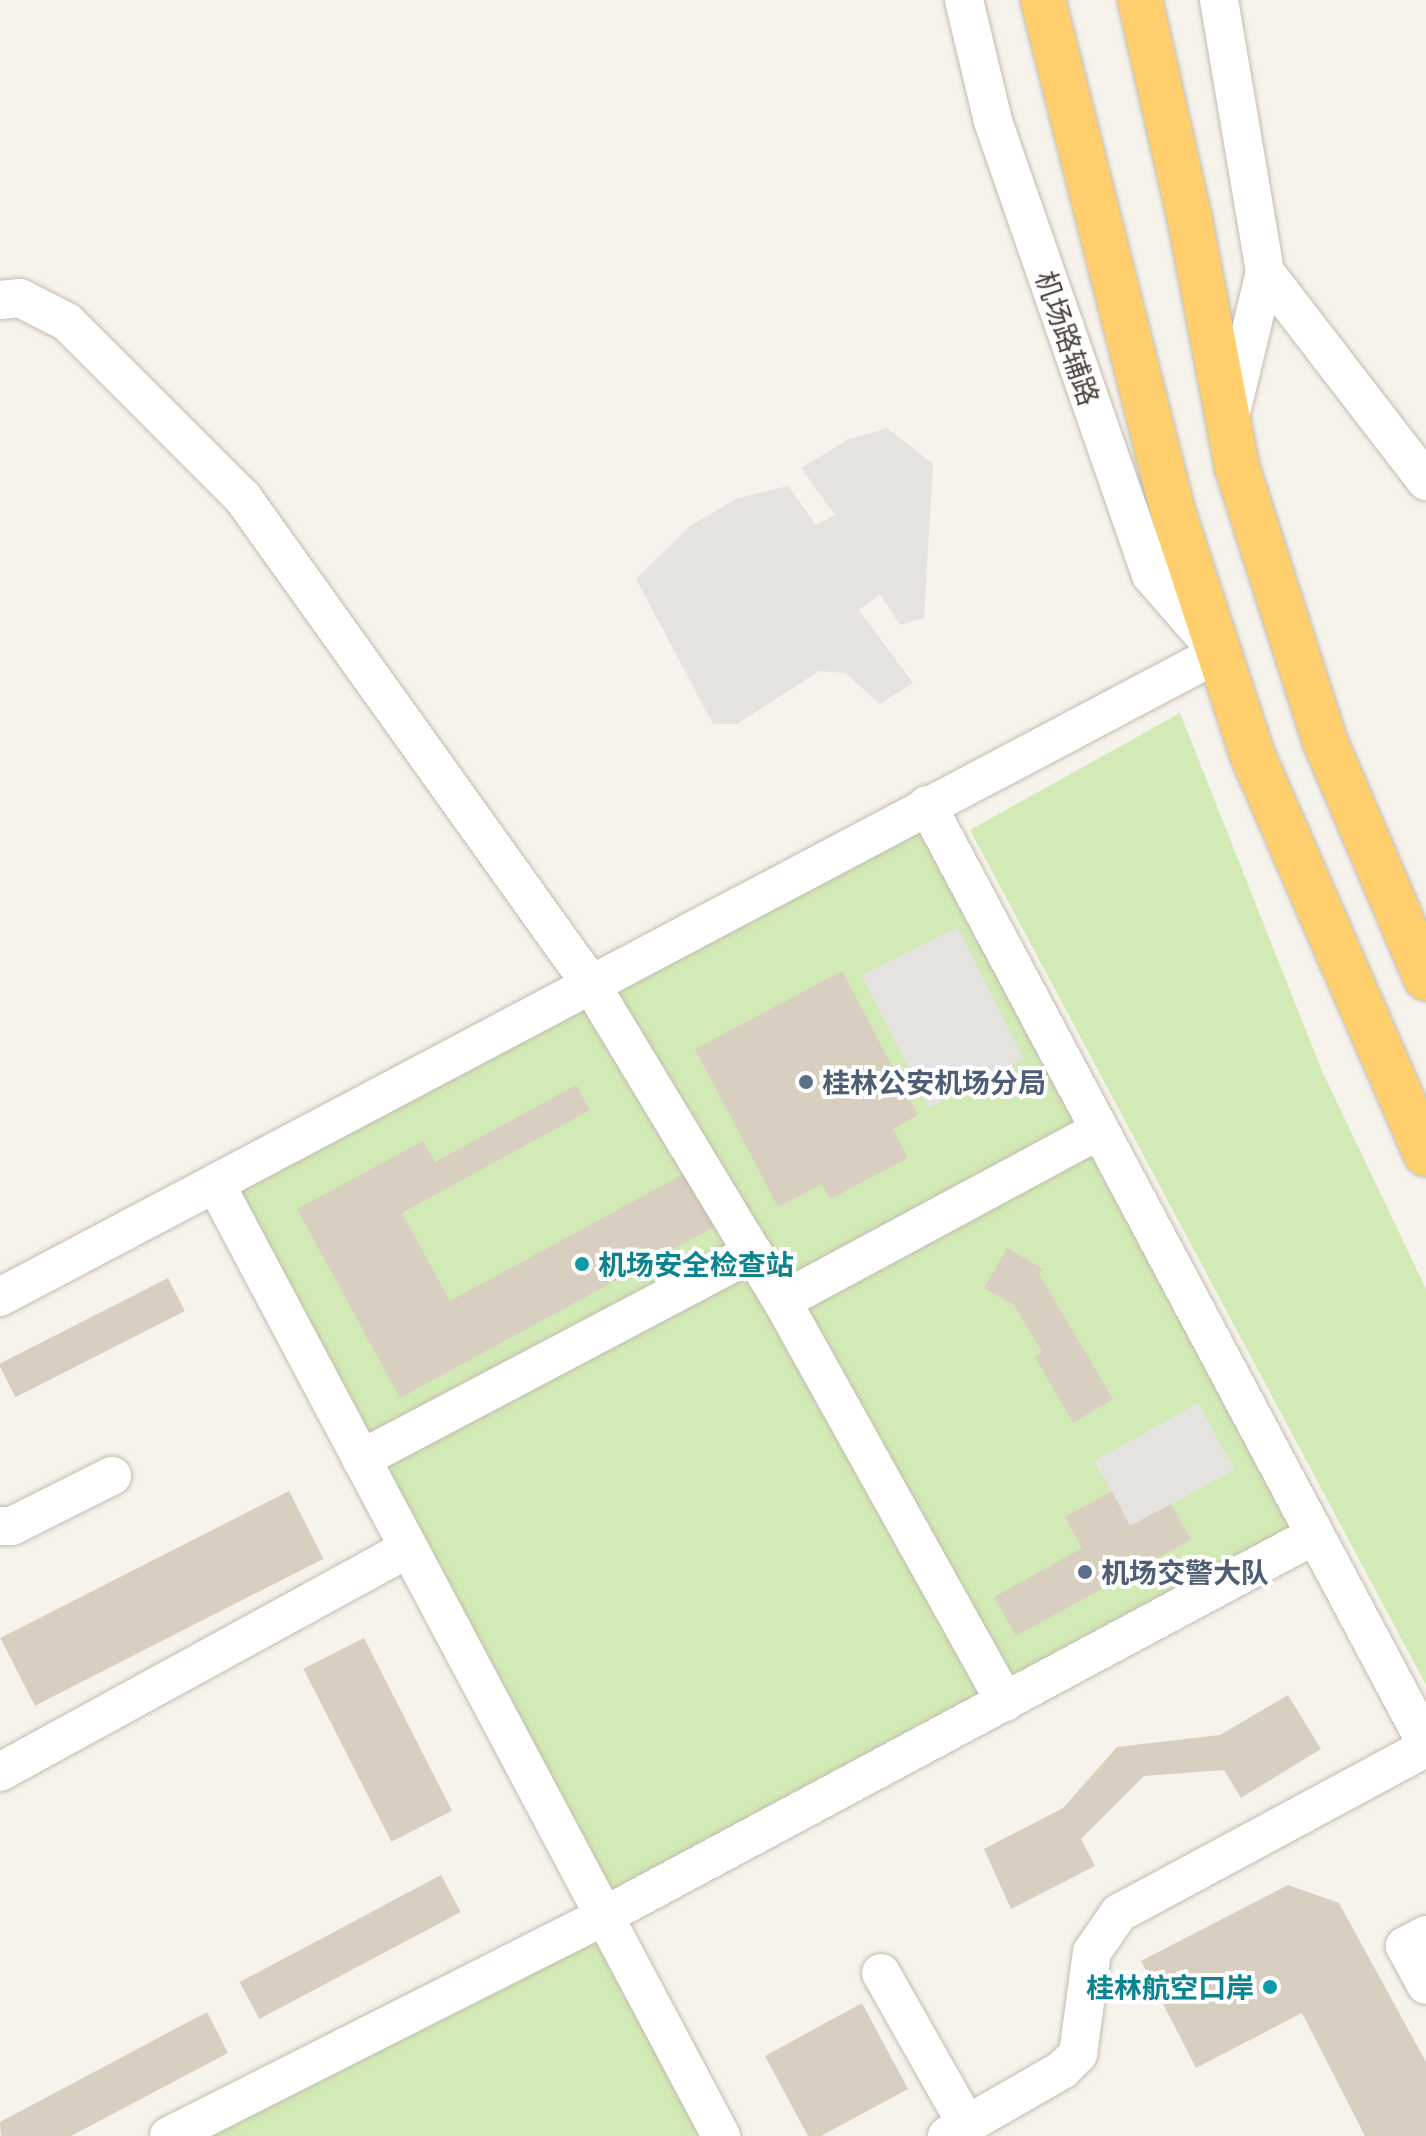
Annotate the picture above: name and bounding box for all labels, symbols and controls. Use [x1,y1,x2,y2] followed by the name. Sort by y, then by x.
[1029,266,1107,410] street label: 机场路辅路
[822,1065,1046,1099] place label: 桂林公安机场分局
[797,1073,815,1091] marker: 桂林公安机场分局
[598,1247,794,1281] place label: 机场安全检查站
[573,1255,591,1273] marker: 机场安全检查站
[1101,1555,1269,1589] place label: 机场交警大队
[1076,1563,1094,1581] marker: 机场交警大队
[1086,1970,1254,2004] place label: 桂林航空口岸
[1261,1978,1279,1996] marker: 桂林航空口岸

